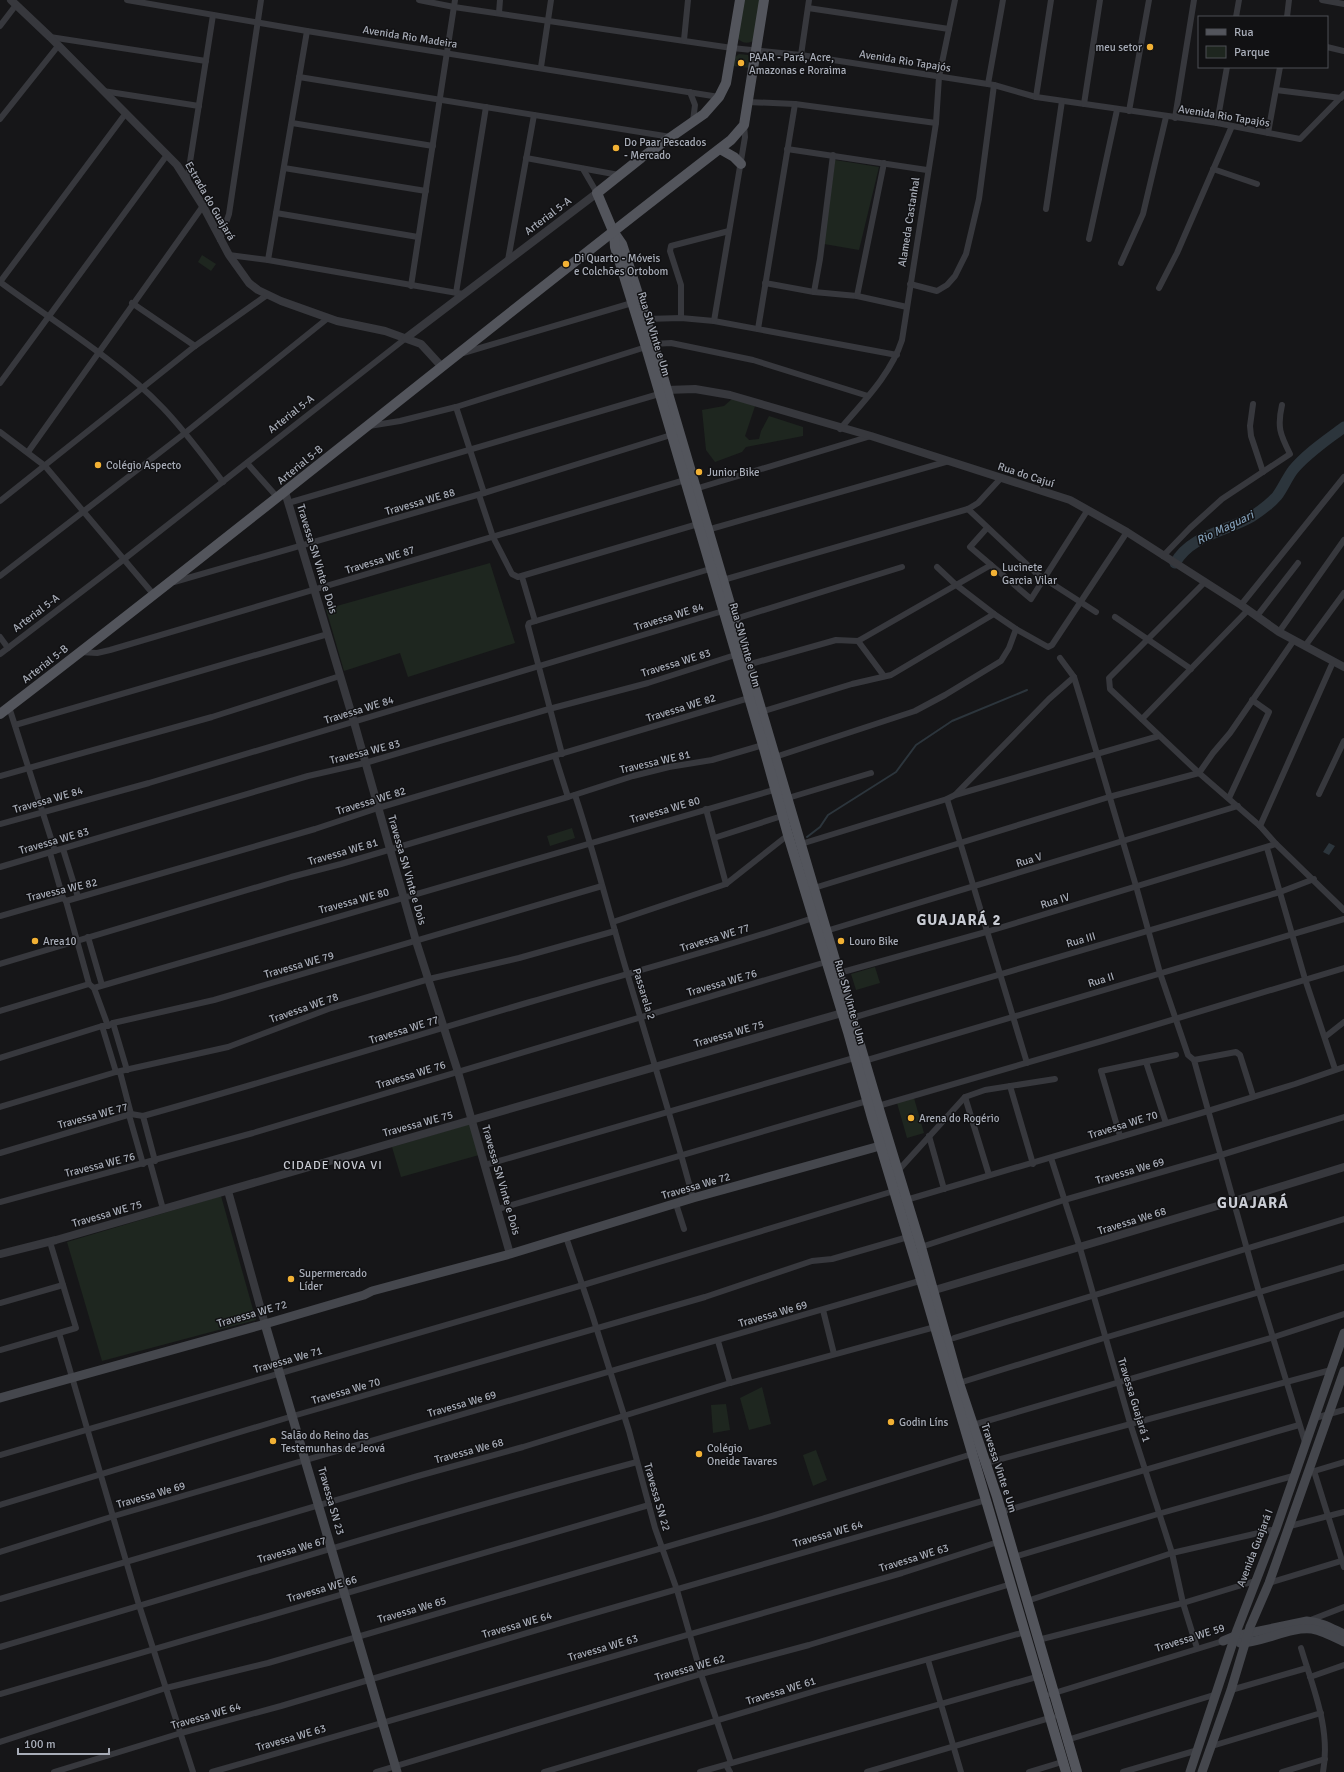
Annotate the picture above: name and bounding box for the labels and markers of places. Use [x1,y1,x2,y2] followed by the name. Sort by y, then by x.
[1095,41,1142,54] place label: meu setor
[1145,42,1155,52] marker: meu setor
[749,51,847,77] place label: PAAR - Pará, Acre, Amazonas e Roraima
[736,58,746,68] marker: PAAR - Pará, Acre, Amazonas e Roraima
[624,136,706,162] place label: Do Paar Pescados - Mercado
[611,143,621,153] marker: Do Paar Pescados - Mercado
[574,252,668,278] place label: Di Quarto - Móveis e Colchões Ortobom
[561,259,571,269] marker: Di Quarto - Móveis e Colchões Ortobom
[106,459,182,472] place label: Colégio Aspecto
[93,460,103,470] marker: Colégio Aspecto
[707,466,760,479] place label: Junior Bike
[694,467,704,477] marker: Junior Bike
[1002,561,1057,587] place label: Lucinete Garcia Vilar
[989,568,999,578] marker: Lucinete Garcia Vilar
[43,935,77,948] place label: Area10
[849,935,899,948] place label: Louro Bike
[30,936,40,946] marker: Area10
[836,936,846,946] marker: Louro Bike
[919,1112,1000,1125] place label: Arena do Rogério
[906,1113,916,1123] marker: Arena do Rogério
[299,1267,367,1293] place label: Supermercado Líder
[286,1274,296,1284] marker: Supermercado Líder
[899,1416,949,1429] place label: Godin Líns
[886,1417,896,1427] marker: Godin Líns
[281,1429,385,1455] place label: Salão do Reino das Testemunhas de Jeová
[268,1436,278,1446] marker: Salão do Reino das Testemunhas de Jeová
[707,1442,777,1468] place label: Colégio Oneide Tavares
[694,1449,704,1459] marker: Colégio Oneide Tavares

